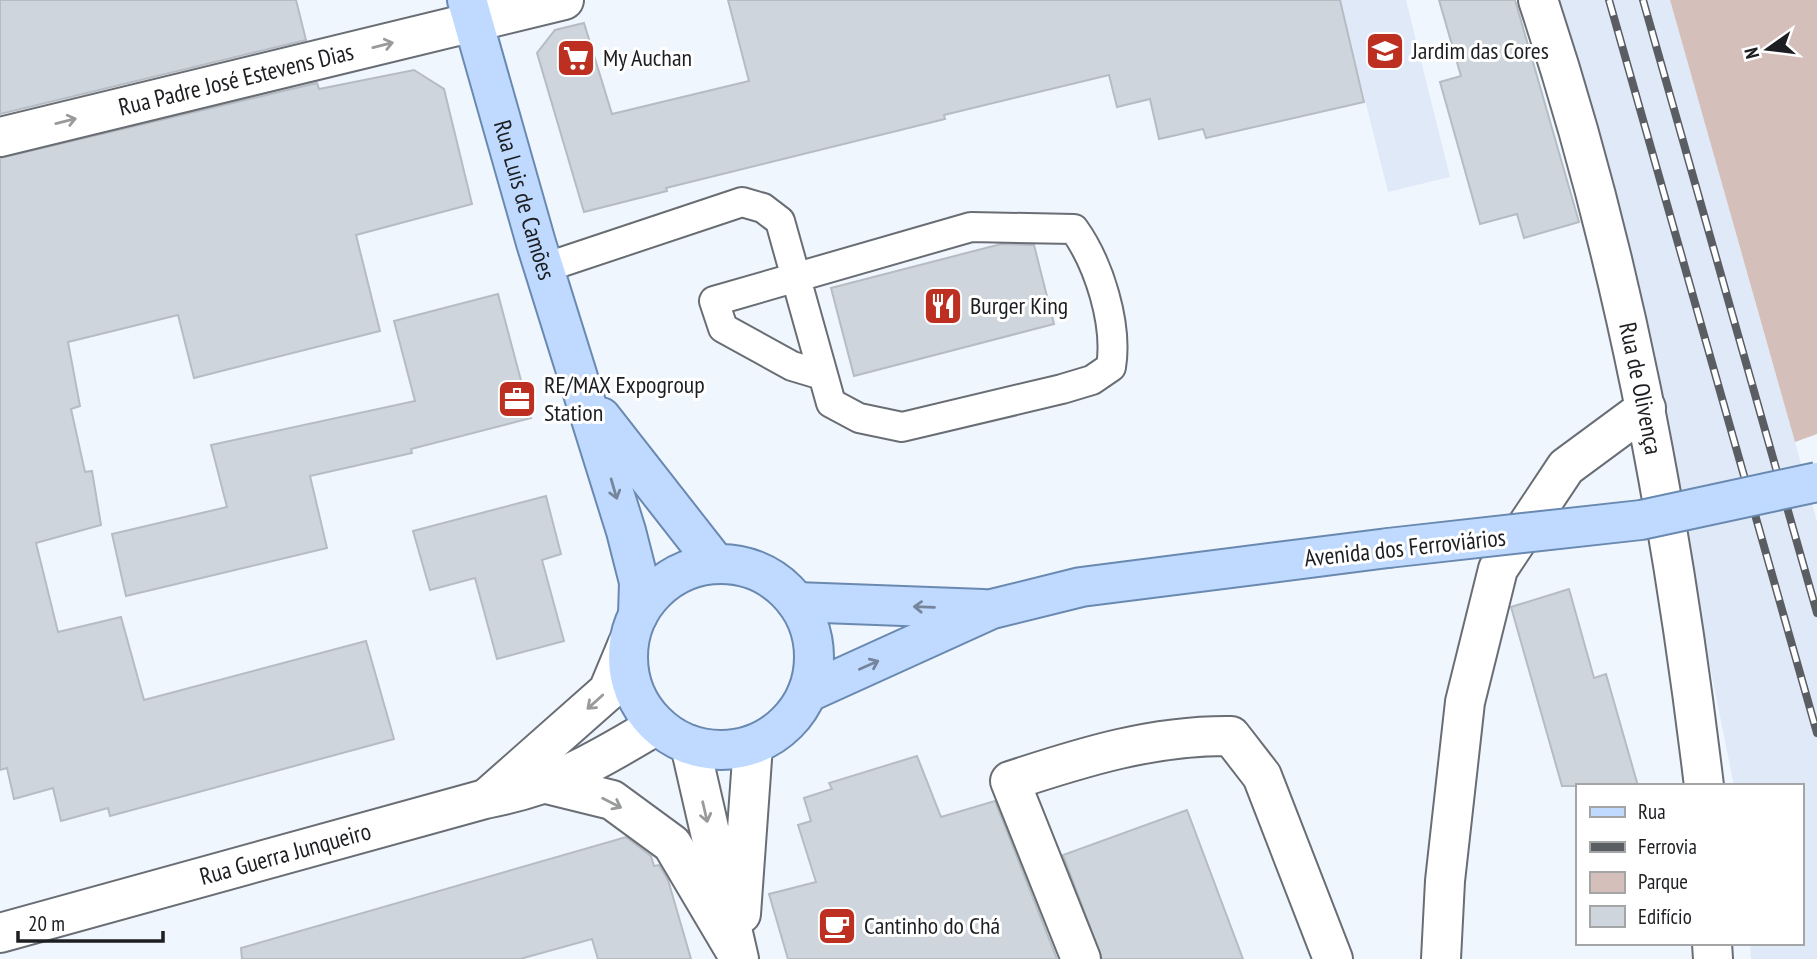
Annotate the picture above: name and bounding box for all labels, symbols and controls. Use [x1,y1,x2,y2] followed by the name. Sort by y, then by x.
[1733,14,1803,84] north arrow
[1364,30,1406,72] school or university icon: Jardim das Cores
[1411,35,1549,66] place label: Jardim das Cores
[115,36,357,123] street label: Rua Padre José Estevens Dias
[555,37,597,79] supermarket icon: My Auchan
[371,38,394,51] one-way arrow
[603,42,692,73] place label: My Auchan
[1739,45,1764,61] text: N
[54,114,77,127] one-way arrow
[487,116,563,284] street label: Rua Luis de Camões
[922,285,964,327] restaurant icon: Burger King
[970,290,1068,321] place label: Burger King
[1612,319,1669,457] street label: Rua de Olivença
[544,369,705,428] place label: RE/MAX Expogroup Station
[496,378,538,420] office icon: RE/MAX Expogroup Station
[608,477,621,500] one-way arrow
[1303,522,1507,573] street label: Avenida dos Ferroviários
[913,600,936,613] one-way arrow
[858,658,879,671] one-way arrow
[586,694,604,710] one-way arrow
[1576,784,1803,945] legend
[602,797,622,811] one-way arrow
[1638,798,1666,825] text: Rua
[699,800,712,823] one-way arrow
[196,815,374,892] street label: Rua Guerra Junqueiro
[1638,833,1697,860] text: Ferrovia
[1638,868,1688,895] text: Parque
[18,900,163,944] scale bar
[1638,903,1692,930] text: Edifício
[816,905,858,947] cafe icon: Cantinho do Chá
[28,910,65,937] text: 20 m
[864,910,1000,941] place label: Cantinho do Chá

